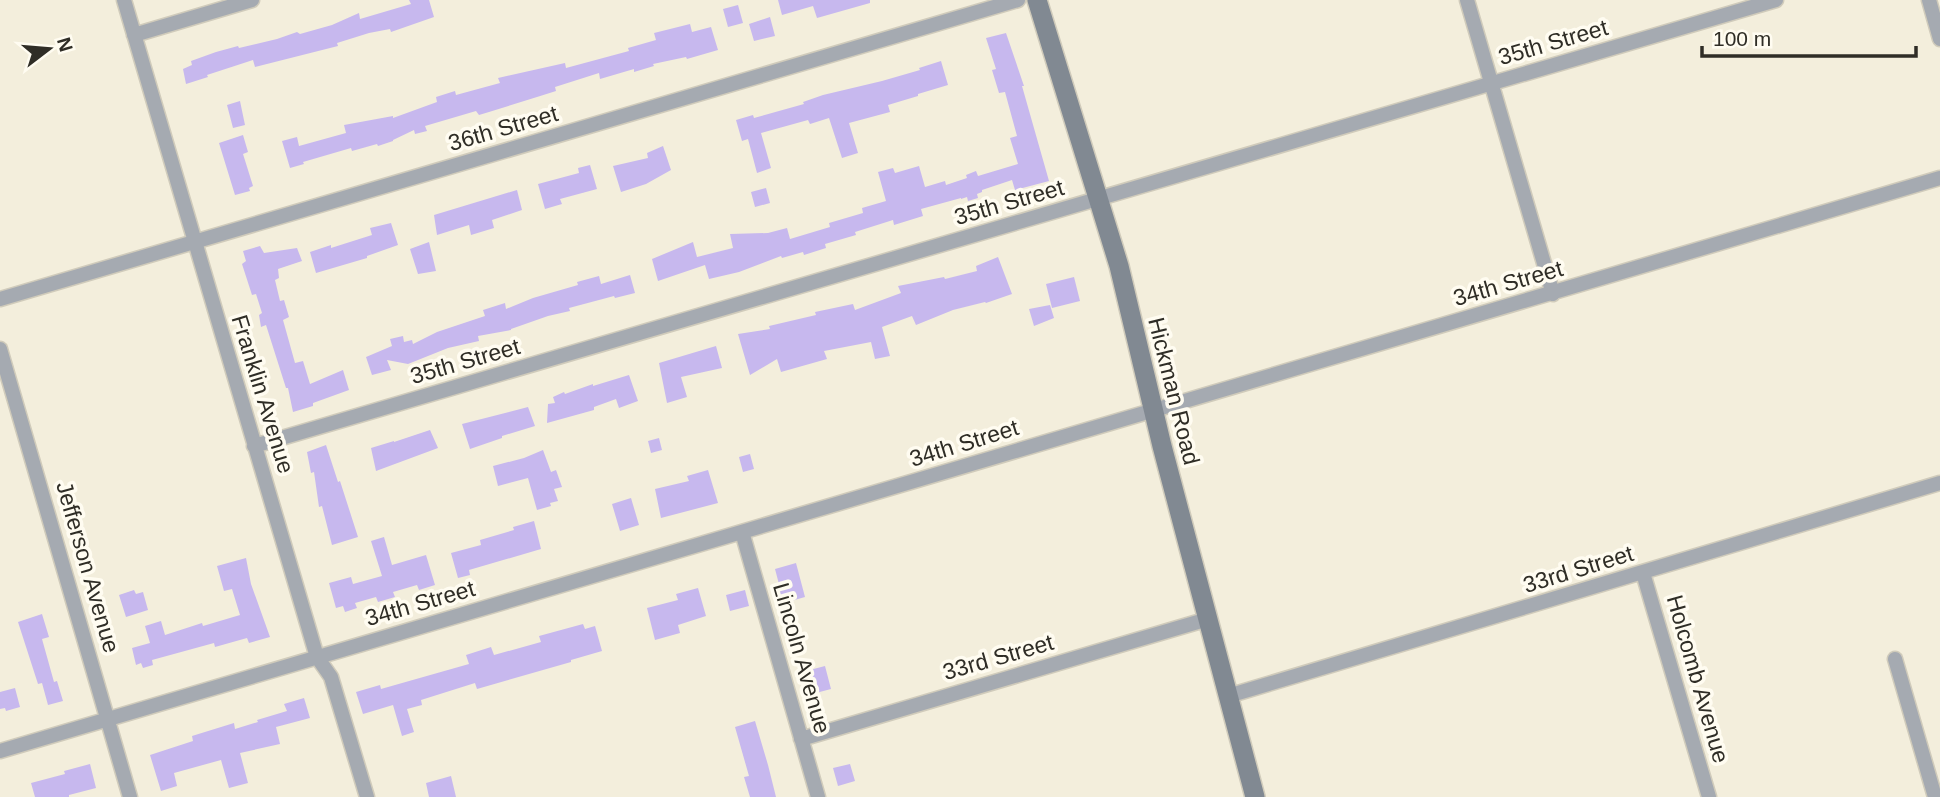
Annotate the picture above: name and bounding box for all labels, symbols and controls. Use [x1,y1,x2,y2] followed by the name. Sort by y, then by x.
[14,14,84,84] north arrow
[1495,14,1611,70] street label: 35th Street
[1702,14,1916,58] scale bar
[1713,27,1771,50] text: 100 m
[53,35,77,54] text: N
[445,100,561,156] street label: 36th Street
[951,174,1067,230] street label: 35th Street
[1450,255,1566,311] street label: 34th Street
[227,312,299,476] street label: Franklin Avenue
[1143,315,1205,467] street label: Hickman Road
[407,333,523,389] street label: 35th Street
[906,414,1022,472] street label: 34th Street
[51,478,125,656] street label: Jefferson Avenue
[1520,540,1637,598] street label: 33rd Street
[362,575,478,631] street label: 34th Street
[768,580,836,736] street label: Lincoln Avenue
[1662,592,1734,766] street label: Holcomb Avenue
[940,629,1057,685] street label: 33rd Street

